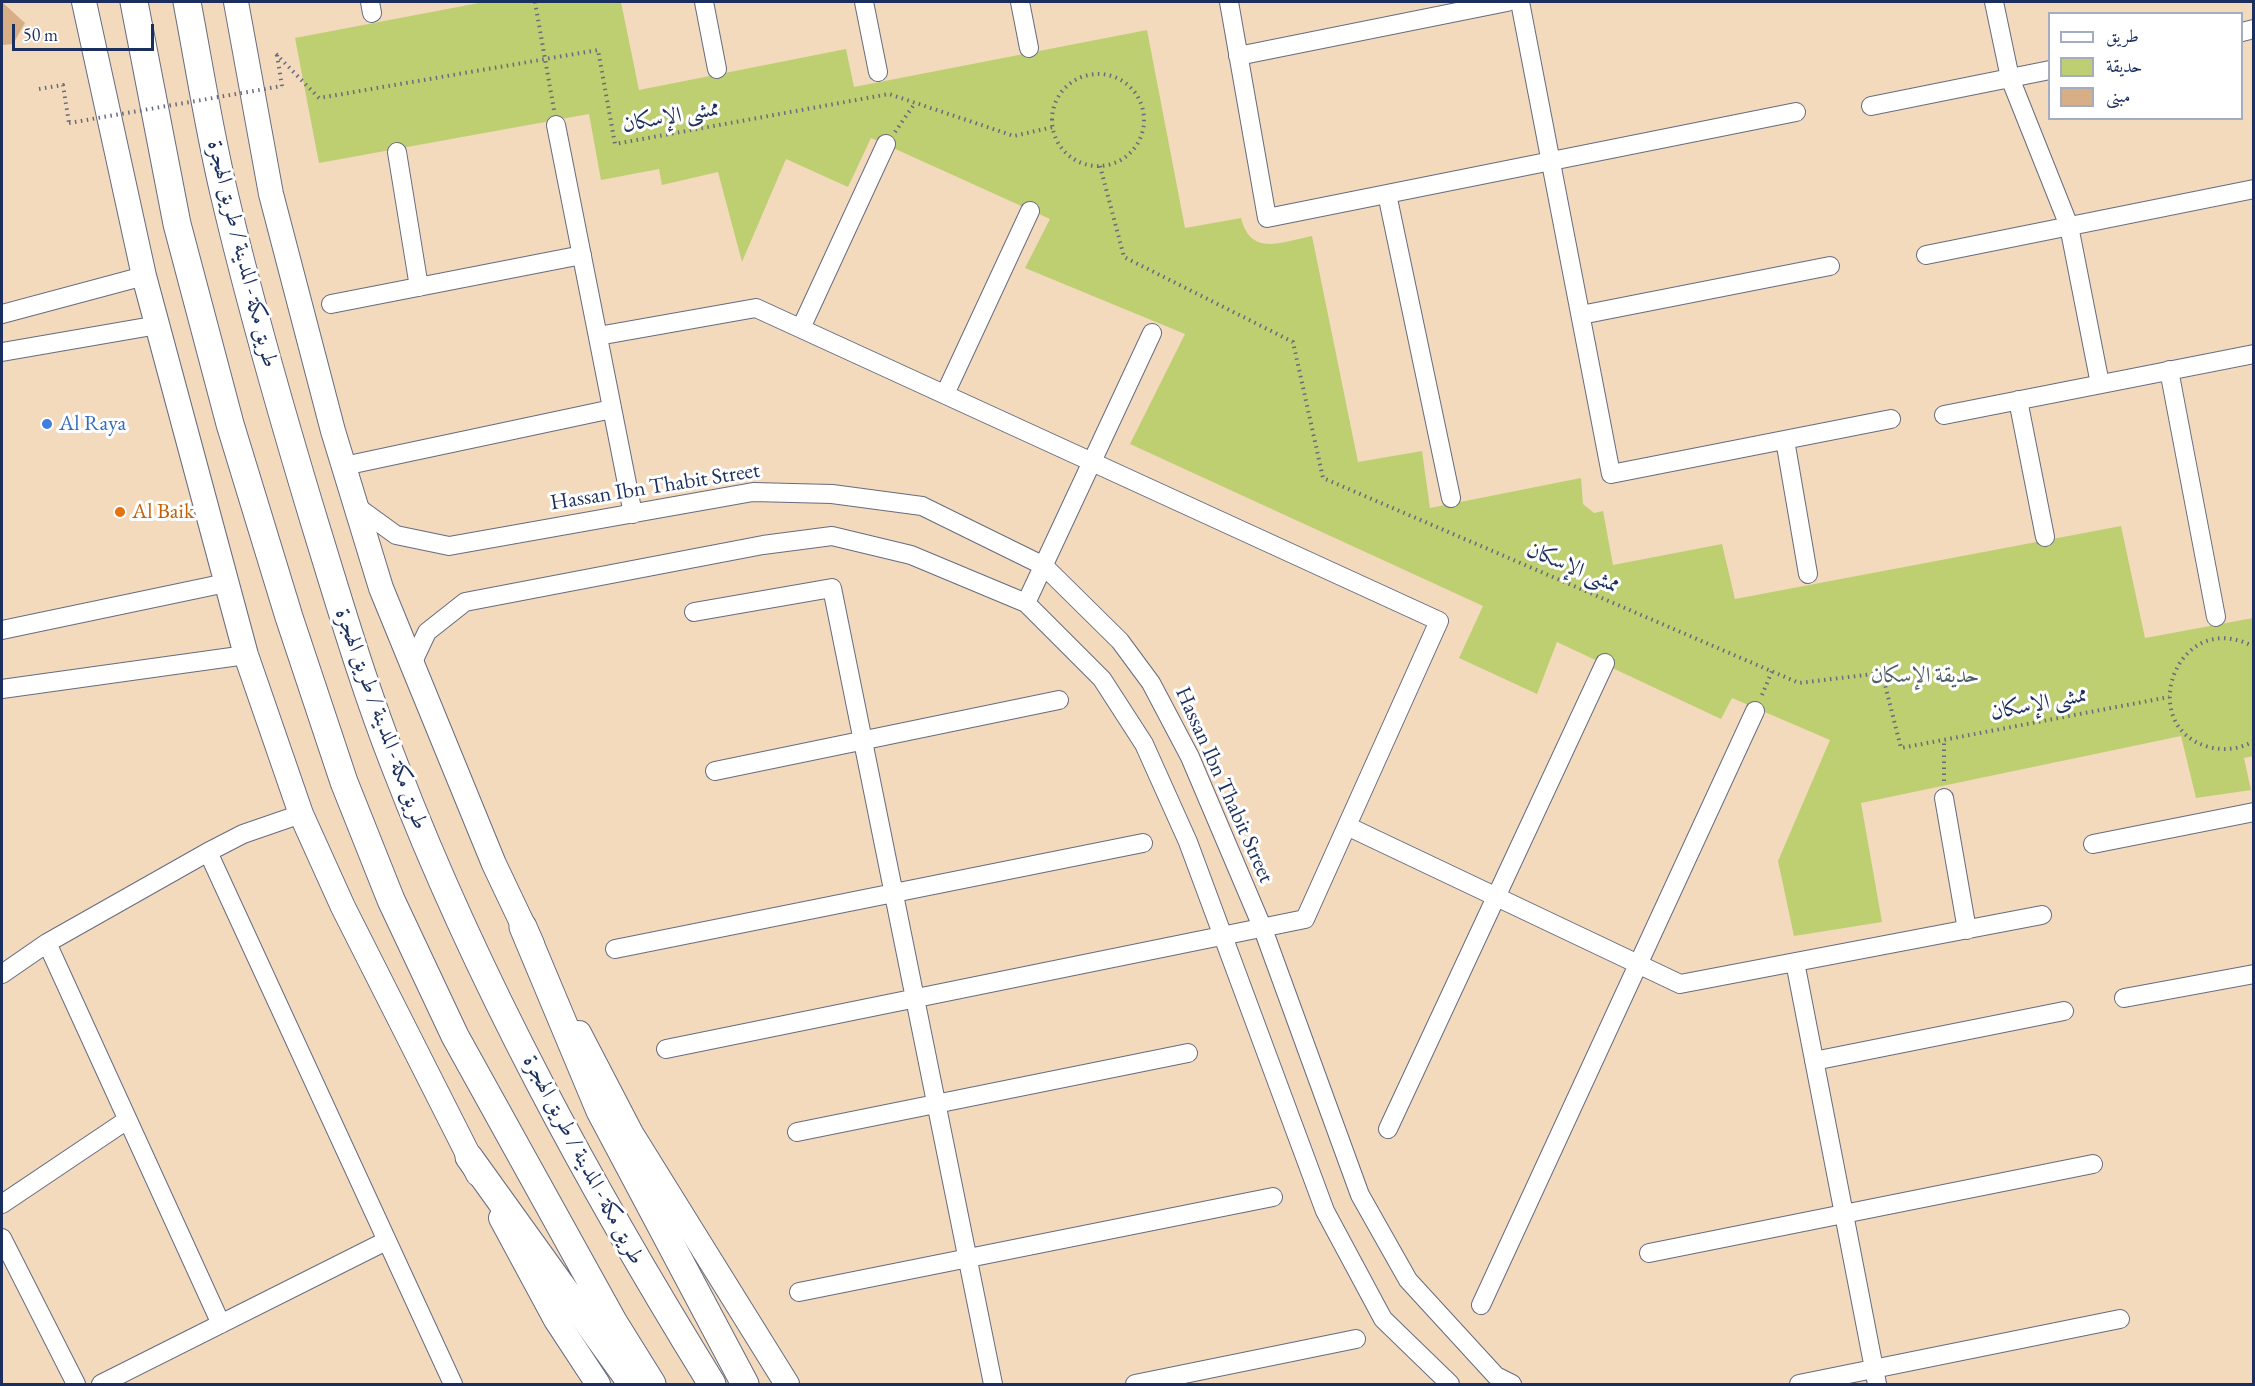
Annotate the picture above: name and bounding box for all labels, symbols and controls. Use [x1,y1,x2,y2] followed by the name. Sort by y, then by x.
[15,12,158,50] scale bar
[2048,12,2243,120] legend
[23,23,58,46] text: 50 m
[2106,24,2139,47] text: طريق
[2106,54,2142,77] text: حديقة
[2106,84,2131,107] text: مبنى
[620,95,722,139] street label: ممشى الإسكان
[201,138,283,370] street label: طريق مكة - المدينة / طريق الهجرة
[59,411,126,437] place label: Al Raya
[40,417,54,431] marker: Al Raya
[548,457,762,517] street label: Hassan Ibn Thabit Street
[132,499,194,525] place label: Al Baik
[113,505,127,519] marker: Al Baik
[1523,537,1623,599] street label: ممشى الإسكان
[329,605,433,833] street label: طريق مكة - المدينة / طريق الهجرة
[1871,663,1979,689] park label: حديقة الإسكان
[1988,682,2090,726] street label: ممشى الإسكان
[1169,683,1279,887] street label: Hassan Ibn Thabit Street
[517,1051,649,1269] street label: طريق مكة - المدينة / طريق الهجرة

